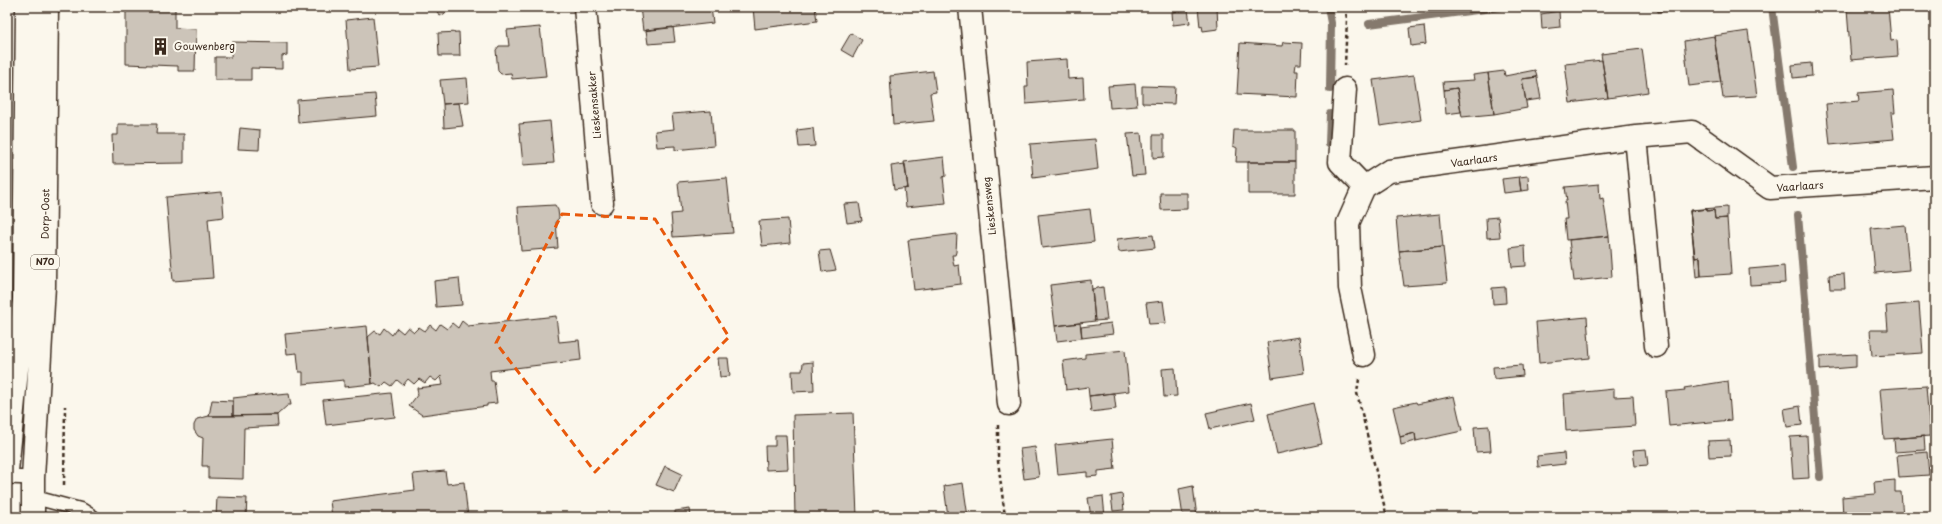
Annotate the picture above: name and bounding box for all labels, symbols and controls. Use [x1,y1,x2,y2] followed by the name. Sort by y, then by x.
[151,36,171,56] building icon: Gouwenberg
[174,38,235,53] place label: Gouwenberg
[583,70,604,139] street label: Lieskensakker
[1450,149,1499,170] street label: Vaarlaars
[978,176,999,236] street label: Lieskensweg
[1776,176,1824,195] street label: Vaarlaars
[37,189,52,239] street label: Dorp-Oost
[31,255,59,269] road number: N70

